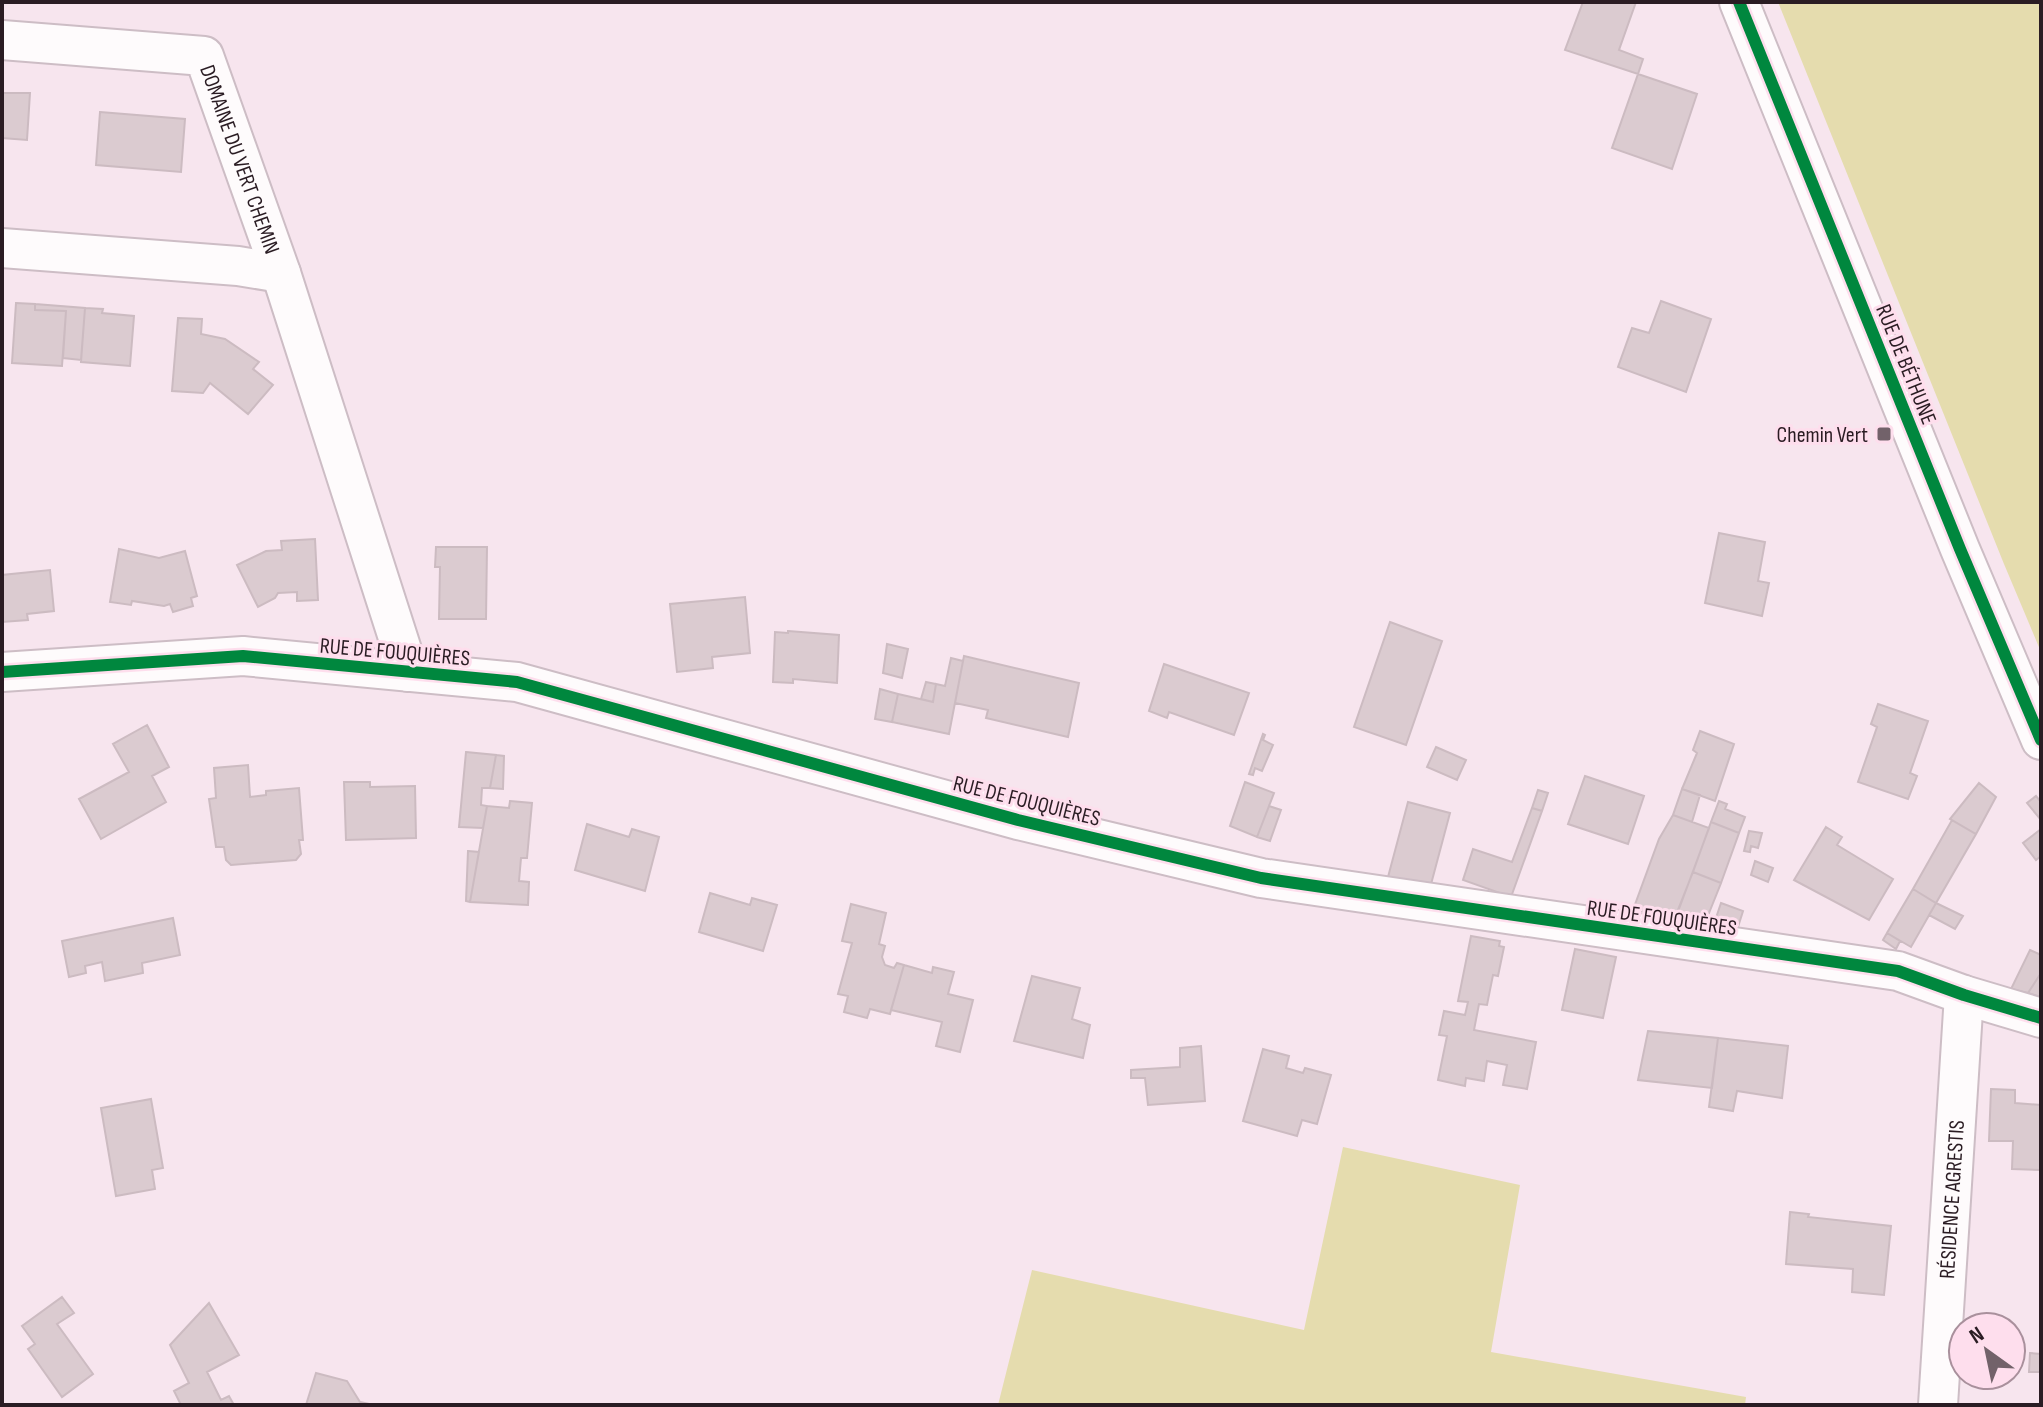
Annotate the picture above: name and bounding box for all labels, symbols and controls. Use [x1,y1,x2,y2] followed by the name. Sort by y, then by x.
[193,61,285,258] street label: DOMAINE DU VERT CHEMIN
[1869,301,1942,429] street label: RUE DE BÉTHUNE
[1777,422,1868,449] place label: Chemin Vert
[1875,425,1893,443] marker: Chemin Vert
[319,632,471,673] street label: RUE DE FOUQUIÈRES
[950,770,1103,833] street label: RUE DE FOUQUIÈRES
[1585,895,1738,942] street label: RUE DE FOUQUIÈRES
[1934,1119,1971,1280] street label: RÉSIDENCE AGRESTIS
[1947,1311,2027,1391] north arrow
[1965,1321,1989,1350] text: N

